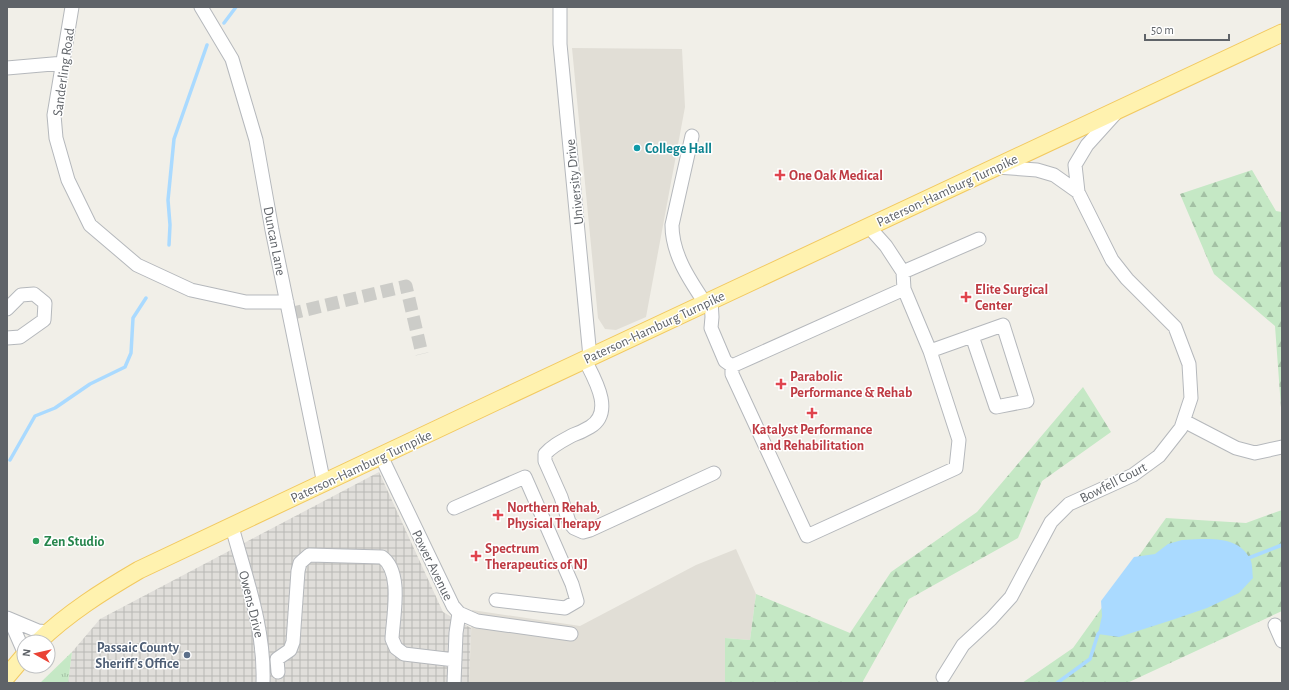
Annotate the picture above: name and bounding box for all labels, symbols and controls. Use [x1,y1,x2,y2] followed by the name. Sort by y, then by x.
[1145,16,1229,42] scale bar
[1151,24,1174,36] text: 50 m
[51,27,77,117] street label: Sanderling Road
[564,138,586,226] street label: University Drive
[645,142,712,156] place label: College Hall
[632,143,642,153] marker: College Hall
[875,152,1020,230] street label: Paterson-Hamburg Turnpike
[774,169,786,181] marker: One Oak Medical
[789,169,883,183] place label: One Oak Medical
[260,205,288,277] street label: Duncan Lane
[975,283,1048,313] place label: Elite Surgical Center
[582,289,727,367] street label: Paterson-Hamburg Turnpike
[960,291,972,303] marker: Elite Surgical Center
[790,370,912,400] place label: Parabolic Performance & Rehab
[775,378,787,390] marker: Parabolic Performance & Rehab
[806,407,818,419] marker: Katalyst Performance and Rehabilitation
[752,423,873,453] place label: Katalyst Performance and Rehabilitation
[289,428,434,506] street label: Paterson-Hamburg Turnpike
[1078,460,1150,506] street label: Bowfell Court
[507,501,602,531] place label: Northern Rehab, Physical Therapy
[492,509,504,521] marker: Northern Rehab, Physical Therapy
[409,528,455,603] street label: Power Avenue
[44,535,105,549] place label: Zen Studio
[31,536,41,546] marker: Zen Studio
[485,542,588,572] place label: Spectrum Therapeutics of NJ
[470,550,482,562] marker: Spectrum Therapeutics of NJ
[236,569,266,639] street label: Owens Drive
[16,634,56,674] north arrow
[95,641,180,671] place label: Passaic County Sheriff's Office
[21,648,33,657] text: N
[182,650,192,660] marker: Passaic County Sheriff's Office

